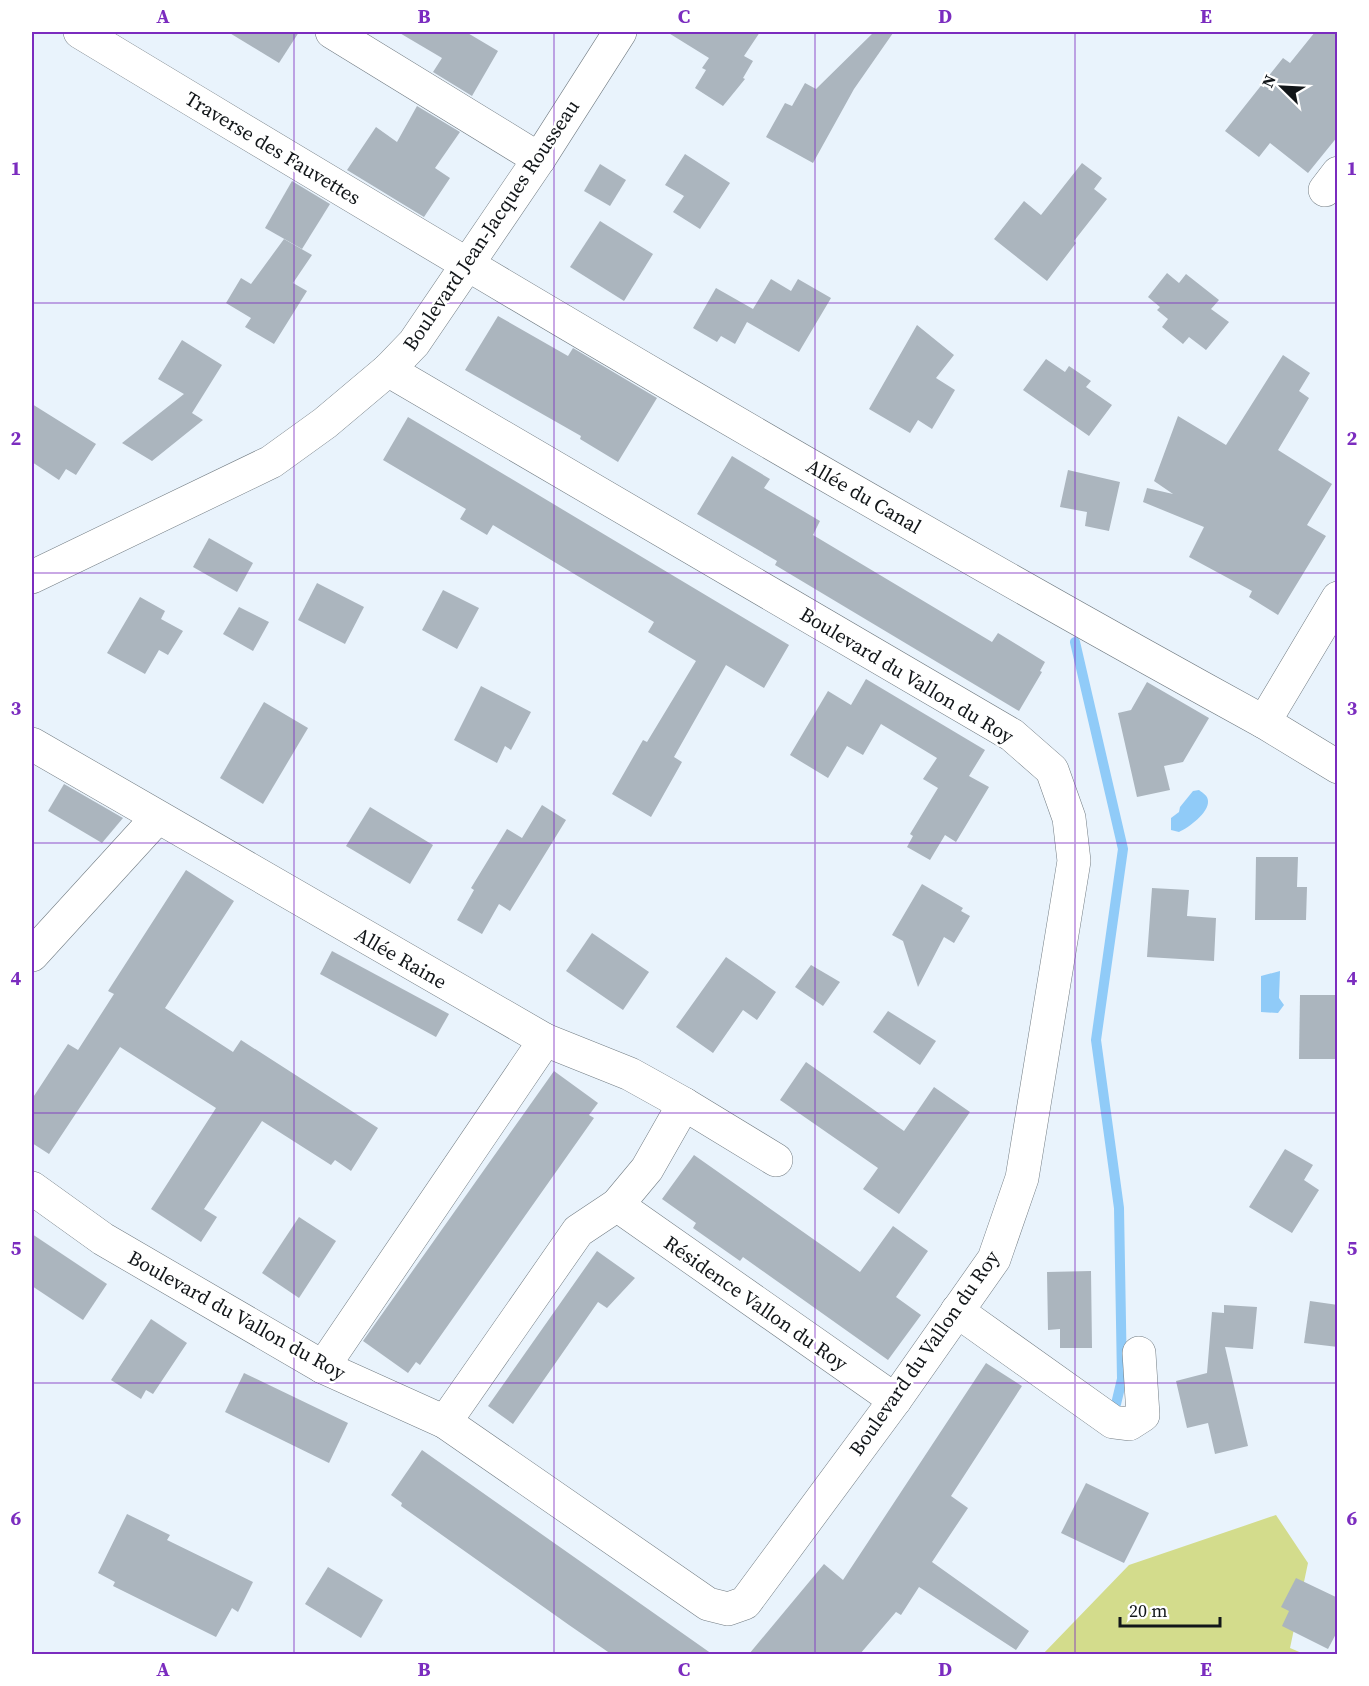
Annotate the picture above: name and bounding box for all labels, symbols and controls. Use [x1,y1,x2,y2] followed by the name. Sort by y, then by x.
[156,2,170,30] text: A
[417,2,431,30] text: B
[678,2,690,30] text: C
[938,2,952,30] text: D
[1200,2,1212,30] text: E
[1252,57,1312,117] north arrow
[1256,71,1281,91] text: N
[180,84,366,212] street label: Traverse des Fauvettes
[396,94,586,356] street label: Boulevard Jean-Jacques Rousseau
[11,154,21,182] text: 1
[1347,154,1357,182] text: 1
[11,424,22,452] text: 2
[1347,424,1358,452] text: 2
[801,452,927,540] street label: Allée du Canal
[795,600,1020,750] street label: Boulevard du Vallon du Roy
[11,694,22,722] text: 3
[1347,694,1358,722] text: 3
[350,920,452,996] street label: Allée Raine
[11,964,22,992] text: 4
[1347,964,1358,992] text: 4
[659,1229,854,1378] street label: Résidence Vallon du Roy
[11,1234,22,1262] text: 5
[1347,1234,1358,1262] text: 5
[123,1243,352,1387] street label: Boulevard du Vallon du Roy
[842,1244,1006,1461] street label: Boulevard du Vallon du Roy
[11,1504,22,1532] text: 6
[1347,1504,1358,1532] text: 6
[1120,1590,1220,1628] scale bar
[1129,1598,1167,1623] text: 20 m
[156,1655,170,1683] text: A
[417,1655,431,1683] text: B
[678,1655,690,1683] text: C
[938,1655,952,1683] text: D
[1200,1655,1212,1683] text: E

